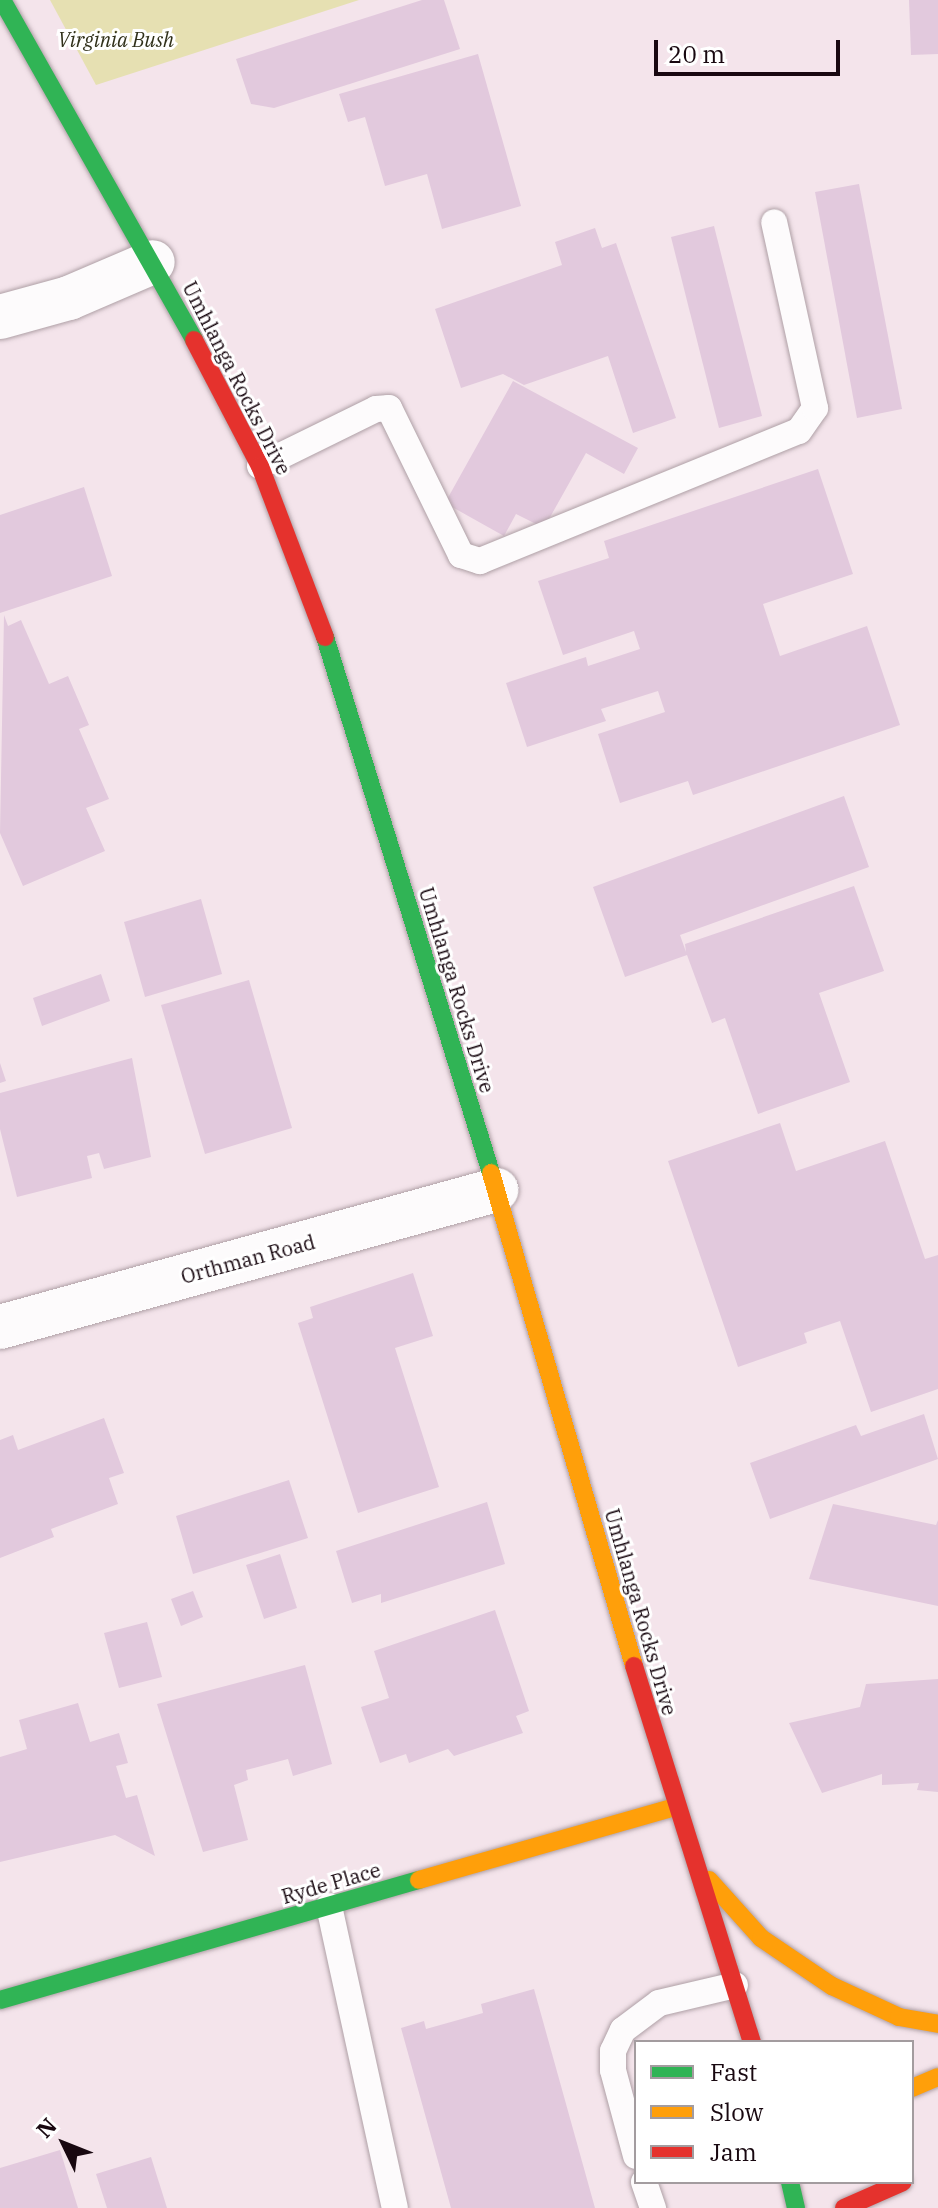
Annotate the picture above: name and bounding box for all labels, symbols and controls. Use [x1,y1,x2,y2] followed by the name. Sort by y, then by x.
[658,24,844,74] scale bar
[58,27,174,51] park label: Virginia Bush
[668,38,725,70] text: 20 m
[178,277,296,479] street label: Umhlanga Rocks Drive
[414,884,500,1096] street label: Umhlanga Rocks Drive
[178,1230,318,1288] street label: Orthman Road
[600,1506,682,1718] street label: Umhlanga Rocks Drive
[279,1857,383,1909] street label: Ryde Place
[634,2040,914,2184] legend
[710,2056,757,2088] text: Fast
[710,2096,763,2128] text: Slow
[24,2104,104,2184] north arrow
[30,2111,63,2144] text: N
[710,2136,757,2168] text: Jam

